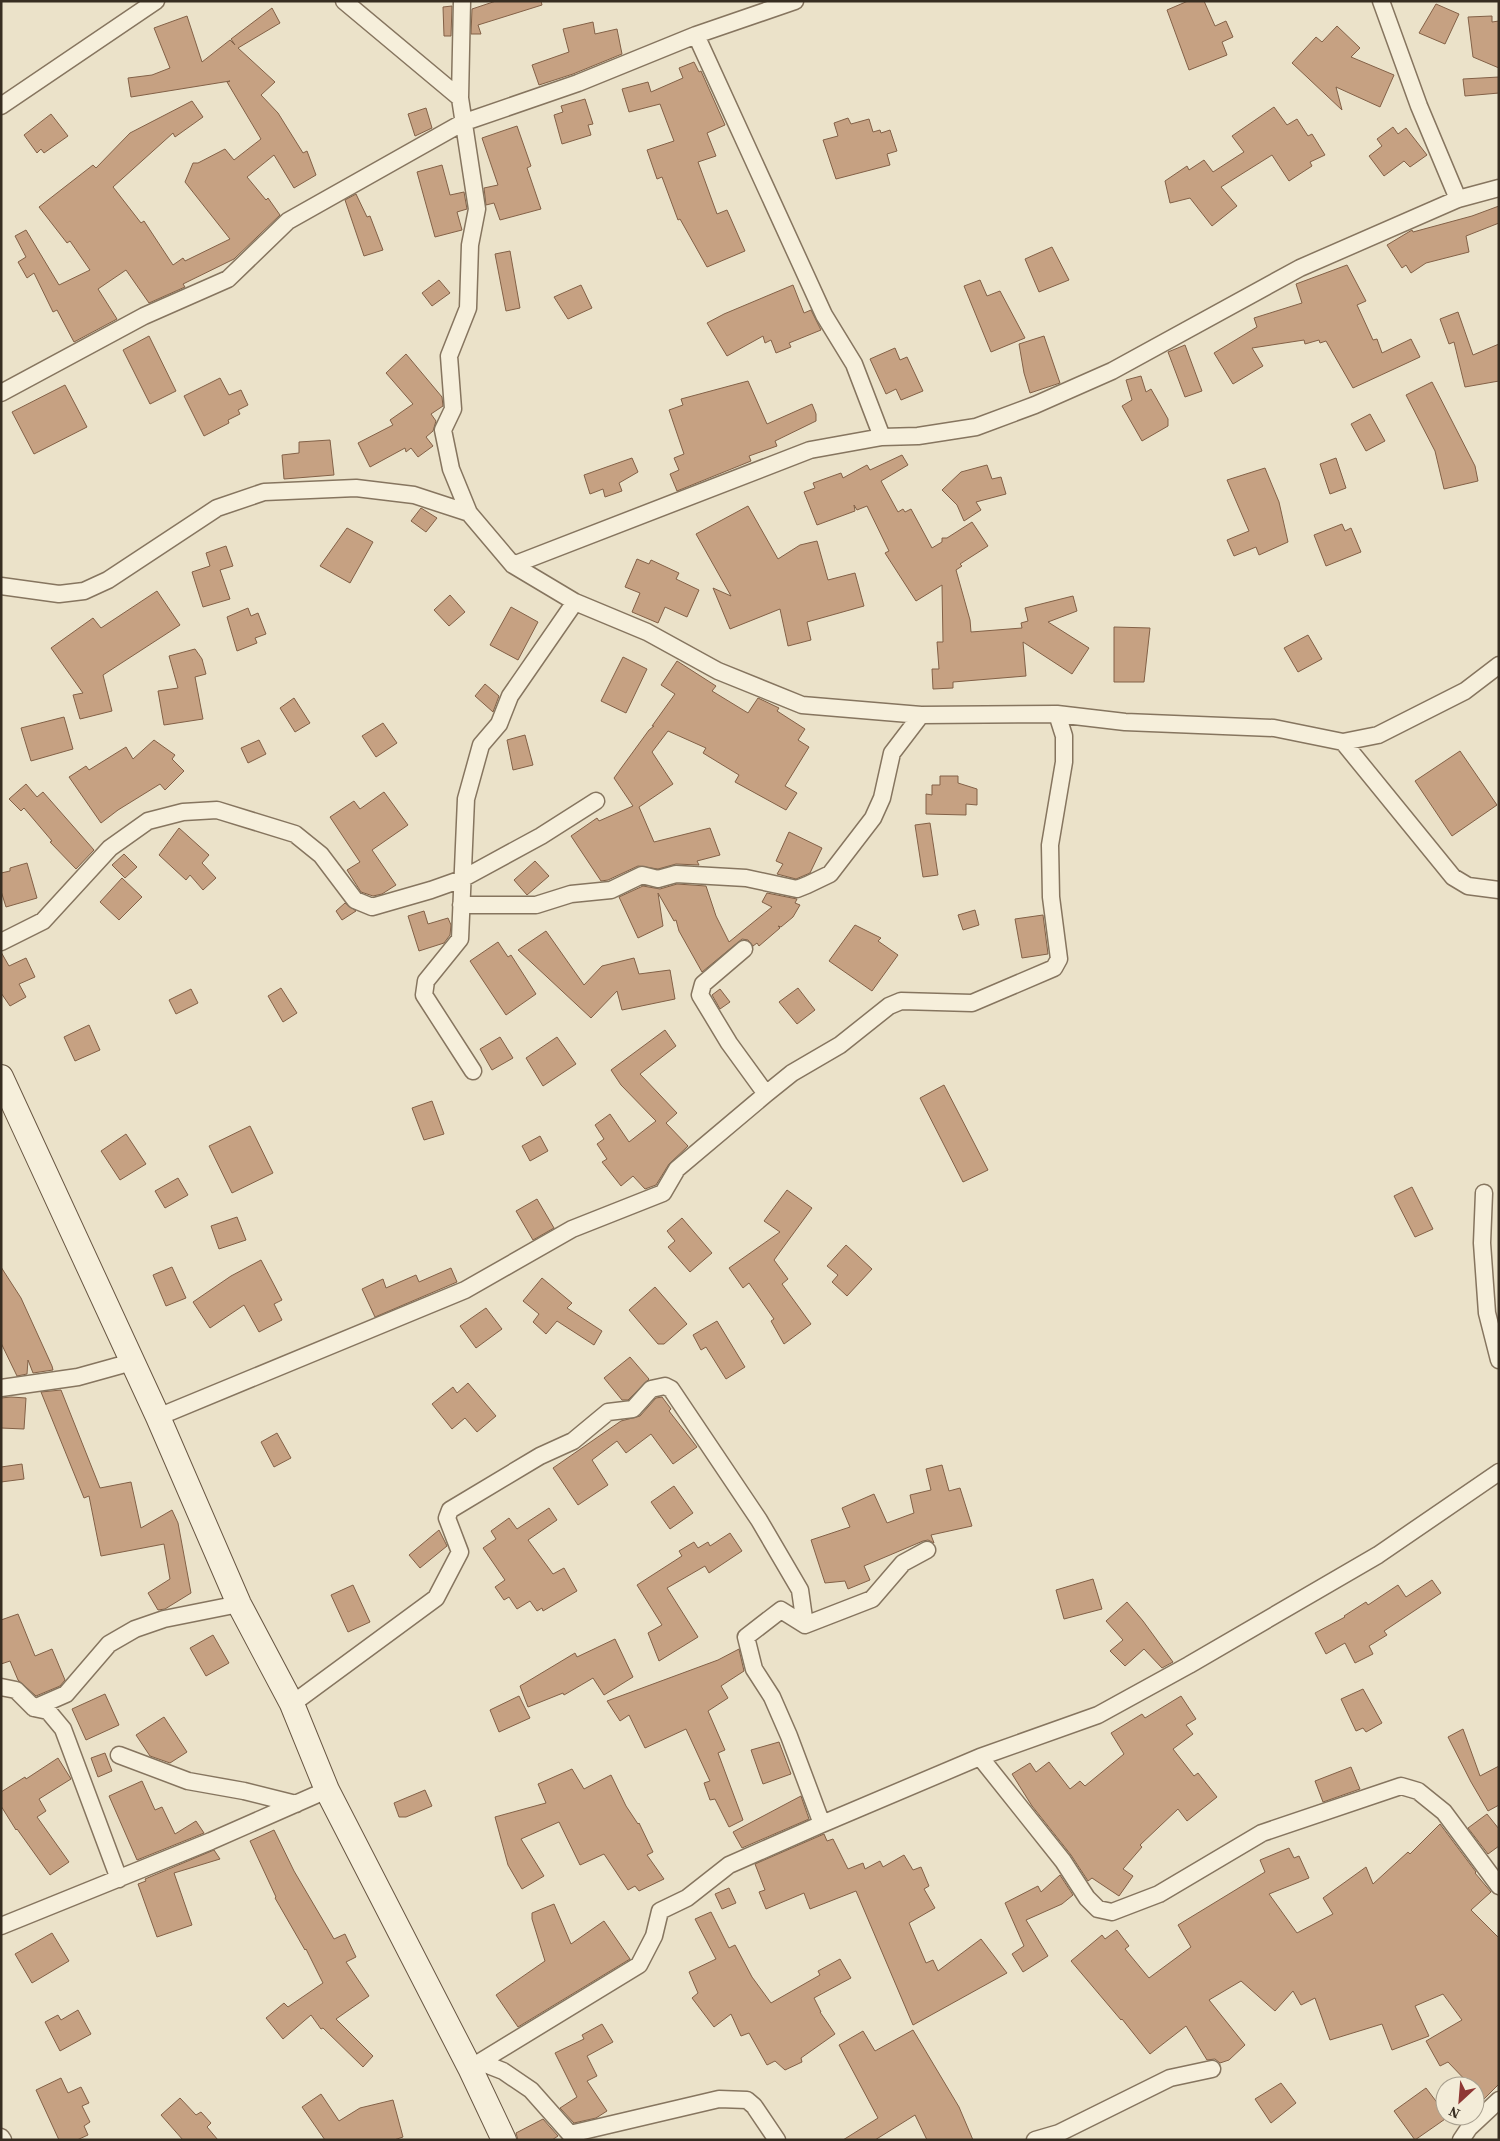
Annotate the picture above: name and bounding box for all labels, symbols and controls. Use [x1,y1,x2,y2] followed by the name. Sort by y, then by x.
[1435,2076,1485,2126] north arrow
[1445,2101,1463,2124] text: N

